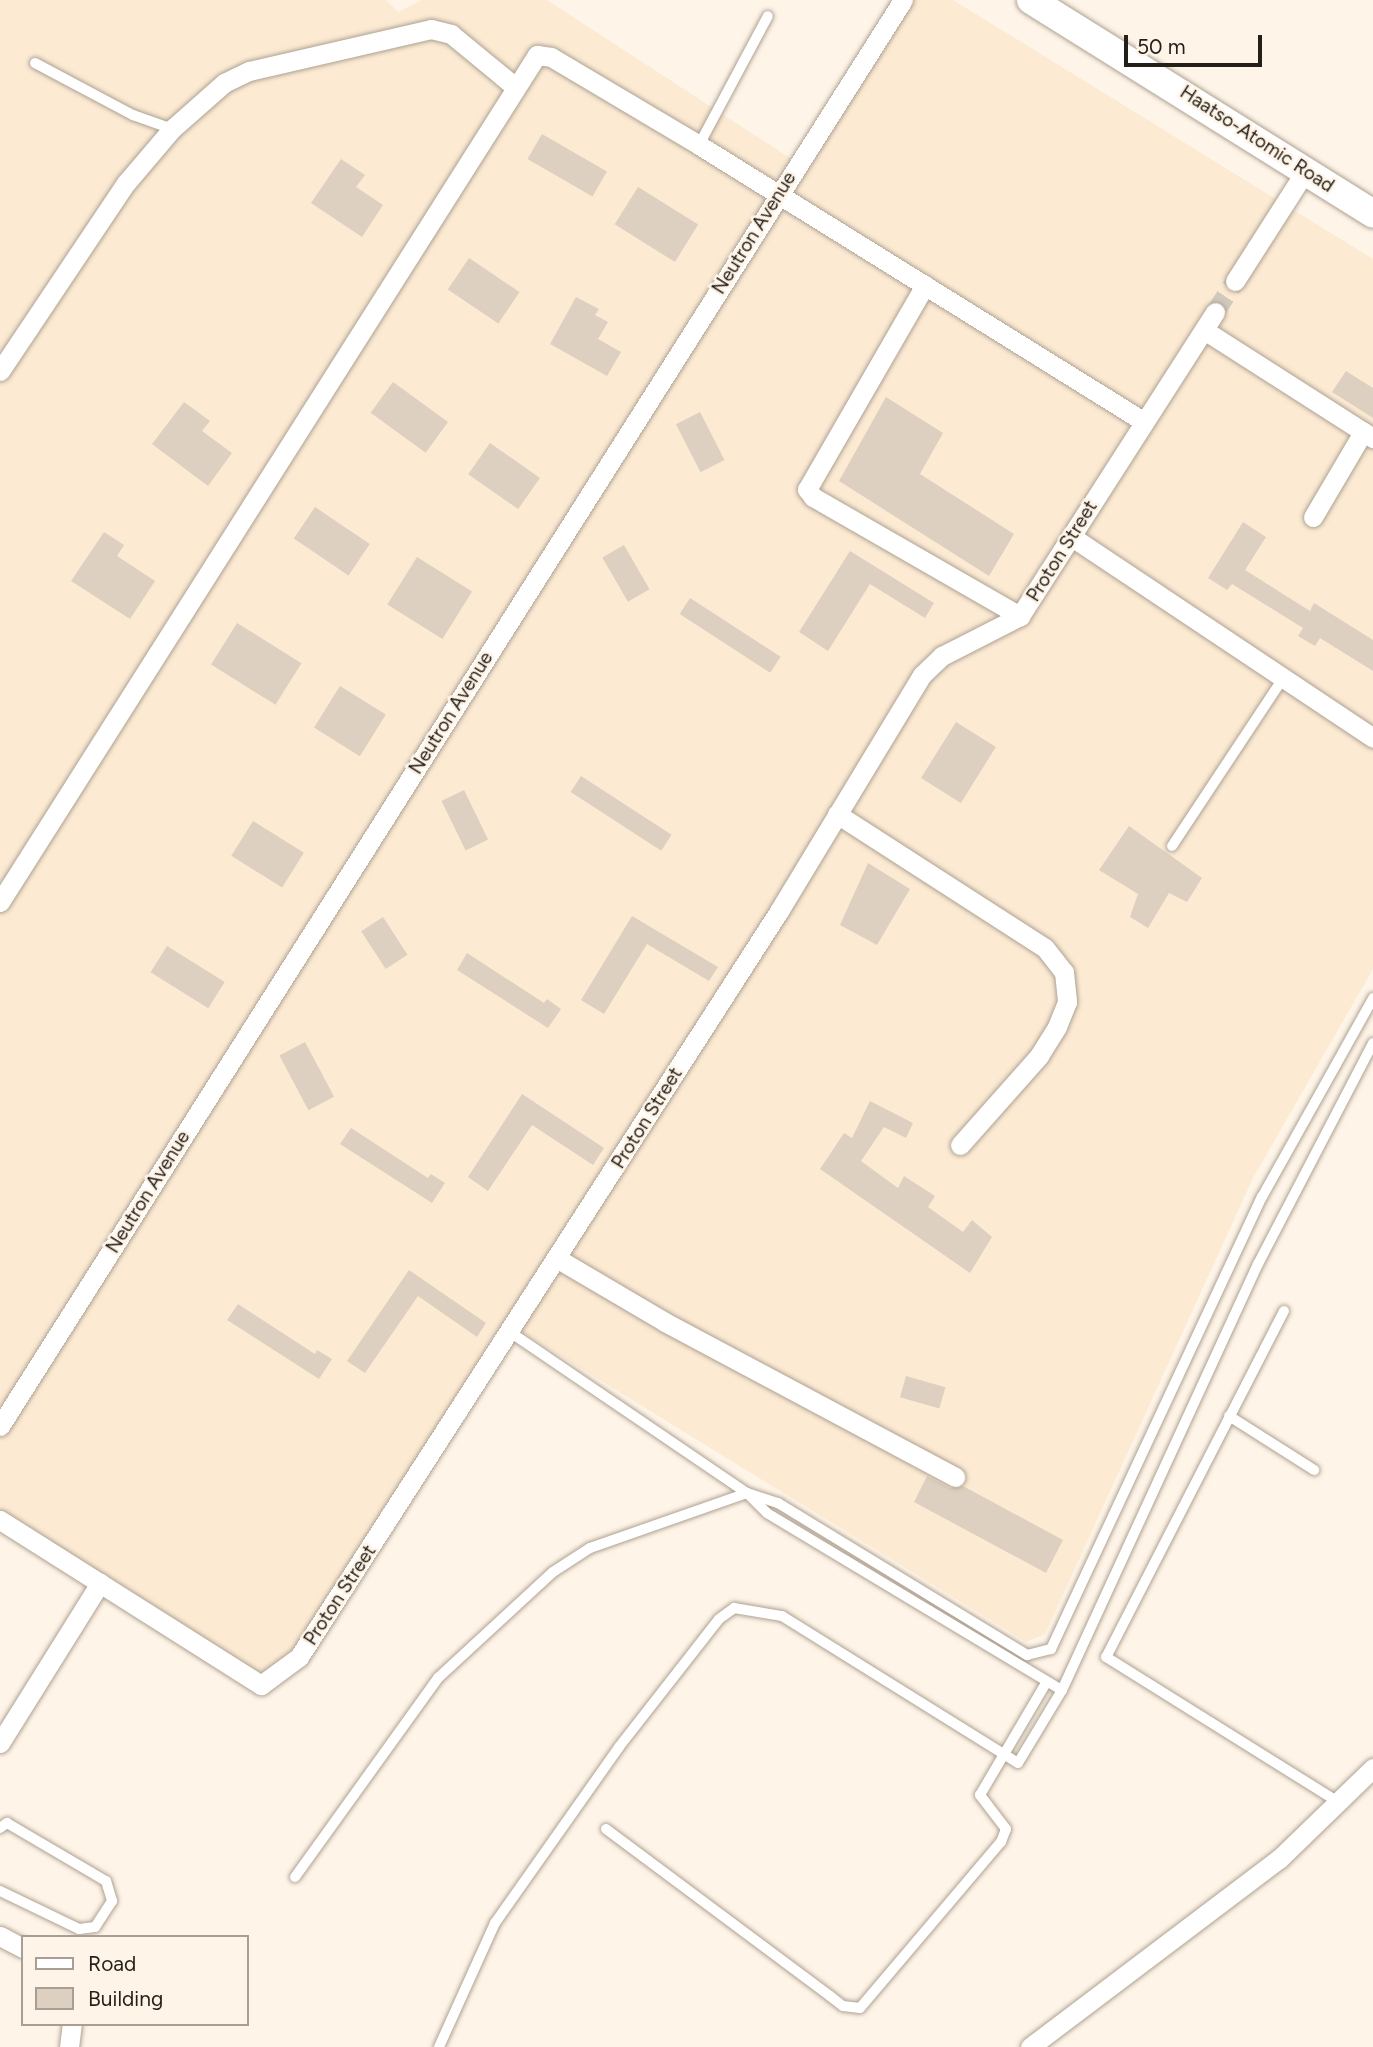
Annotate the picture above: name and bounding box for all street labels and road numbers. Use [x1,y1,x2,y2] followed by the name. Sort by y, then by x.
[1176,81,1338,197] street label: Haatso-Atomic Road
[707,168,801,298] street label: Neutron Avenue
[1022,496,1102,606] street label: Proton Street
[404,648,498,778] street label: Neutron Avenue
[607,1063,687,1173] street label: Proton Street
[101,1127,195,1257] street label: Neutron Avenue
[299,1541,381,1649] street label: Proton Street

